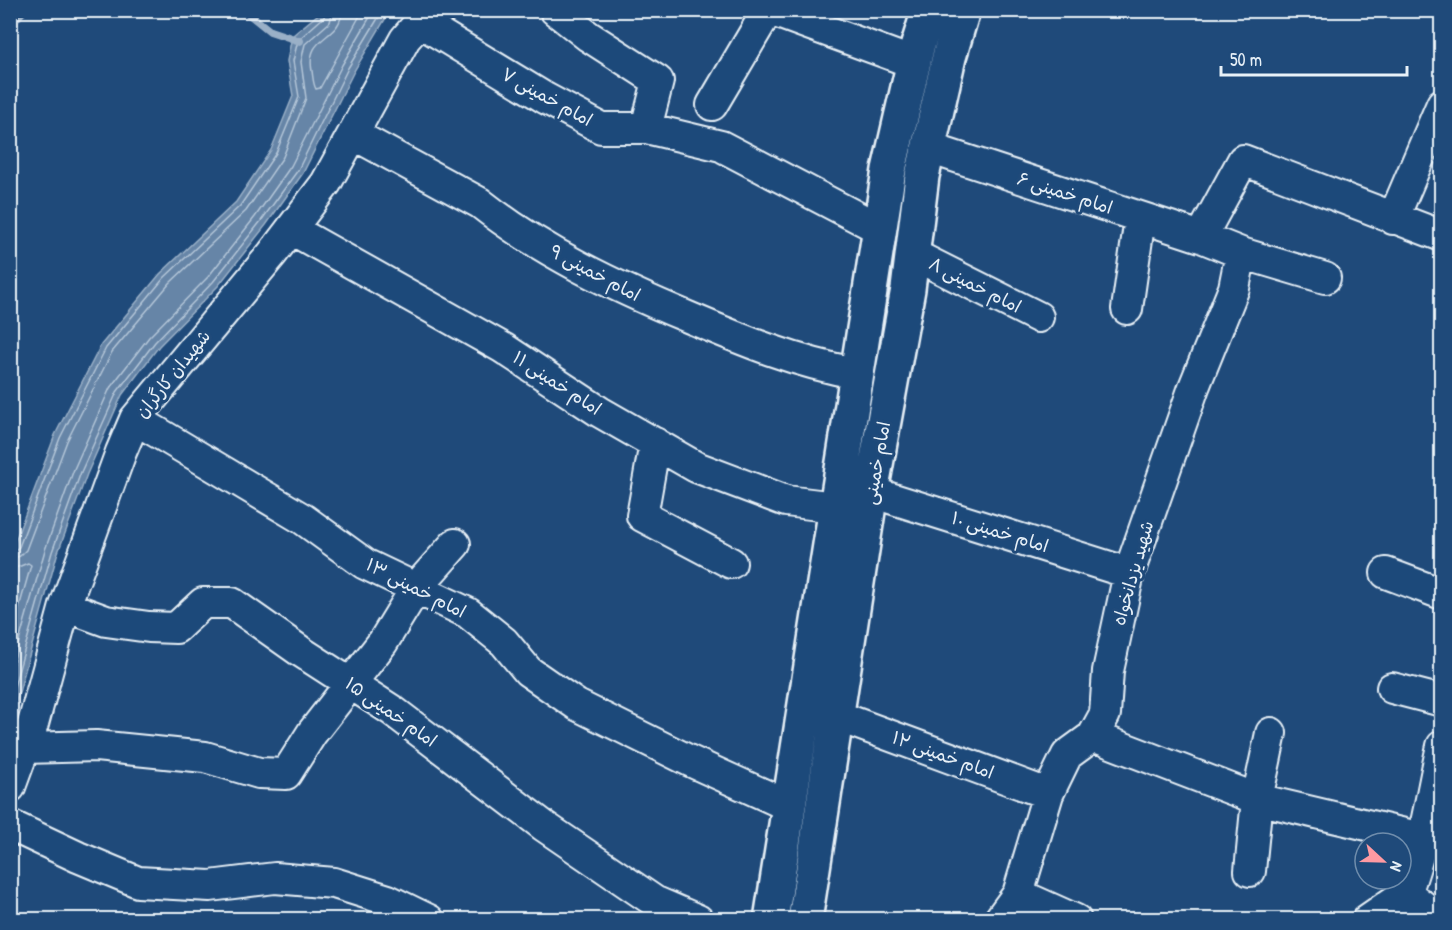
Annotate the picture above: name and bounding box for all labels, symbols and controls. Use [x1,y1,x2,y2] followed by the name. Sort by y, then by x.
[1221,39,1407,77] scale bar
[1230,47,1262,72] text: 50 m
[496,61,597,134] street label: امام خمینی ۷
[1014,165,1116,222] street label: امام خمینی ۶
[544,238,645,309] street label: امام خمینی ۹
[924,251,1026,320] street label: امام خمینی ۸
[129,324,216,423] street label: شهیدان کارگران
[507,345,607,422] street label: امام خمینی ۱۱
[857,419,898,507] street label: امام خمینی
[948,505,1052,560] street label: امام خمینی ۱۰
[1106,518,1159,628] street label: شهید یزدانخواه
[361,552,471,625] street label: امام خمینی ۱۳
[339,671,442,754] street label: امام خمینی ۱۵
[888,725,998,786] street label: امام خمینی ۱۲
[1353,831,1413,891] north arrow
[1385,859,1409,875] text: N

